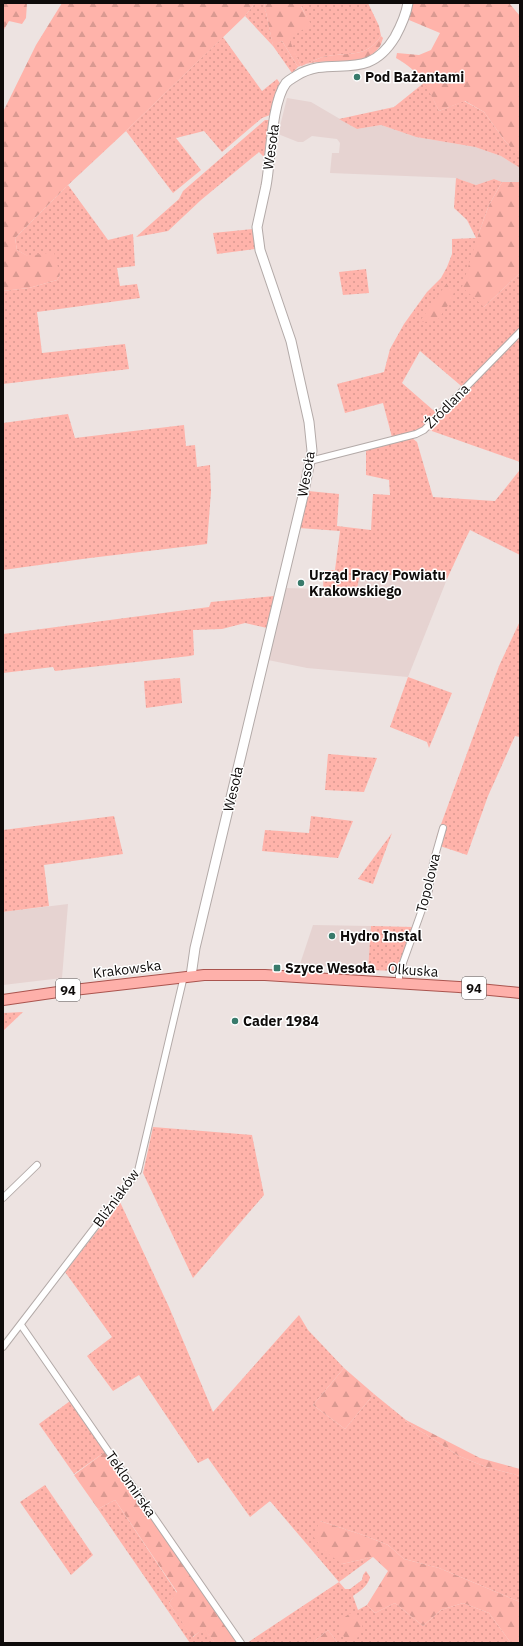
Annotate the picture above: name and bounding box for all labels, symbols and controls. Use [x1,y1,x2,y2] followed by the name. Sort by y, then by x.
[365,68,464,86] place label: Pod Bażantami
[352,72,362,82] marker: Pod Bażantami
[259,122,283,171] street label: Wesoła
[420,379,473,432] street label: Źródlana
[293,449,319,498] street label: Wesoła
[309,566,446,600] place label: Urząd Pracy Powiatu Krakowskiego
[296,578,306,588] marker: Urząd Pracy Powiatu Krakowskiego
[219,764,247,813] street label: Wesoła
[412,851,444,915] street label: Topolowa
[340,927,422,945] place label: Hydro Instal
[327,931,337,941] marker: Hydro Instal
[92,956,163,982] street label: Krakowska
[285,959,375,977] place label: Szyce Wesoła
[387,959,439,981] street label: Olkuska
[272,963,282,973] marker: Szyce Wesoła
[462,977,486,999] road number: 94
[56,979,80,1001] road number: 94
[243,1012,319,1030] place label: Cader 1984
[230,1016,240,1026] marker: Cader 1984
[89,1165,143,1231] street label: Bliźniaków
[102,1448,161,1521] street label: Teklomirska

